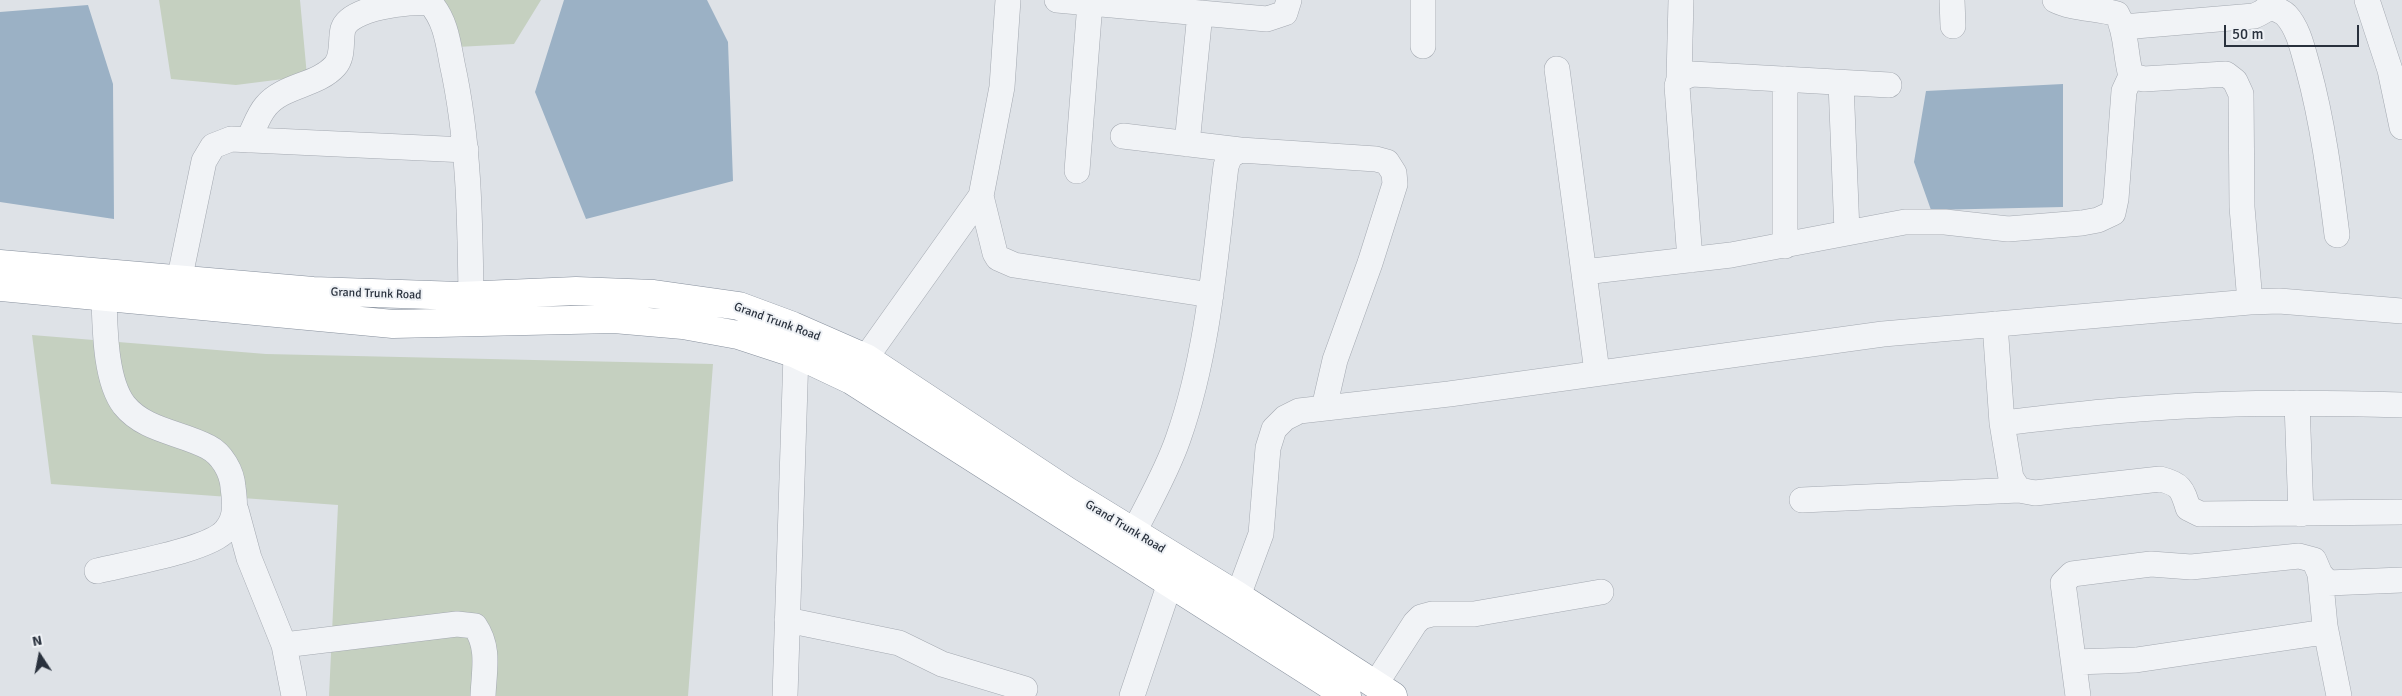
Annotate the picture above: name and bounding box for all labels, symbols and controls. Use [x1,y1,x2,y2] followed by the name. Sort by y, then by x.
[2227,15,2362,47] scale bar
[2232,25,2263,43] text: 50 m
[330,285,422,303] street label: Grand Trunk Road
[732,300,822,344] street label: Grand Trunk Road
[1082,497,1168,557] street label: Grand Trunk Road
[15,631,65,681] north arrow
[31,632,43,650] text: N

